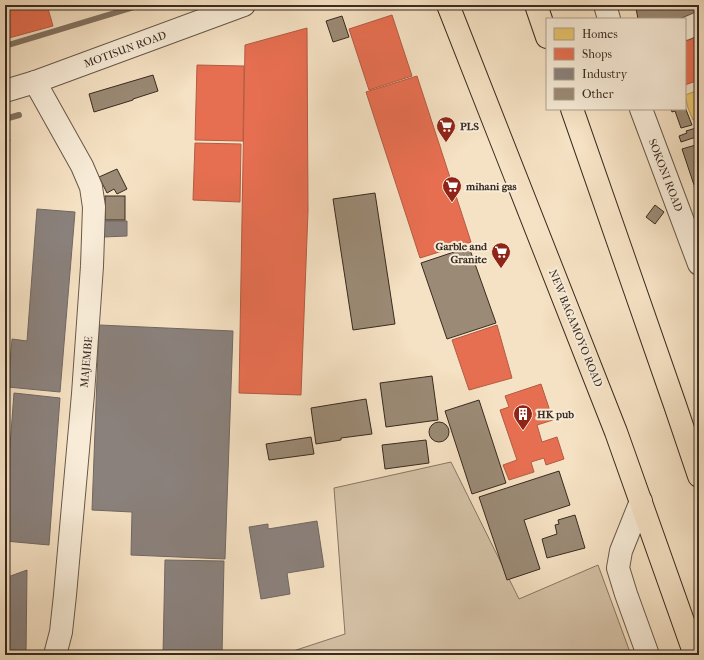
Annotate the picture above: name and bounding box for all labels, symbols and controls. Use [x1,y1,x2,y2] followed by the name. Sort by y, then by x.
[546,18,686,110] legend
[582,27,618,41] text: Homes
[82,28,168,70] street label: MOTISUN ROAD
[582,47,612,61] text: Shops
[582,67,628,81] text: Industry
[582,87,614,101] text: Other
[435,115,457,143] supermarket icon: PLS
[460,120,479,133] place label: PLS
[646,137,685,213] street label: SOKONI ROAD
[441,175,463,203] supermarket icon: mihani gas
[465,180,517,193] place label: mihani gas
[436,240,488,266] place label: Garble and Granite
[490,241,512,269] supermarket icon: Garble and Granite
[546,268,605,389] street label: NEW BAGAMOYO ROAD
[78,335,95,388] street label: MAJEMBE
[512,403,534,431] building icon: HK pub
[537,408,574,421] place label: HK pub

